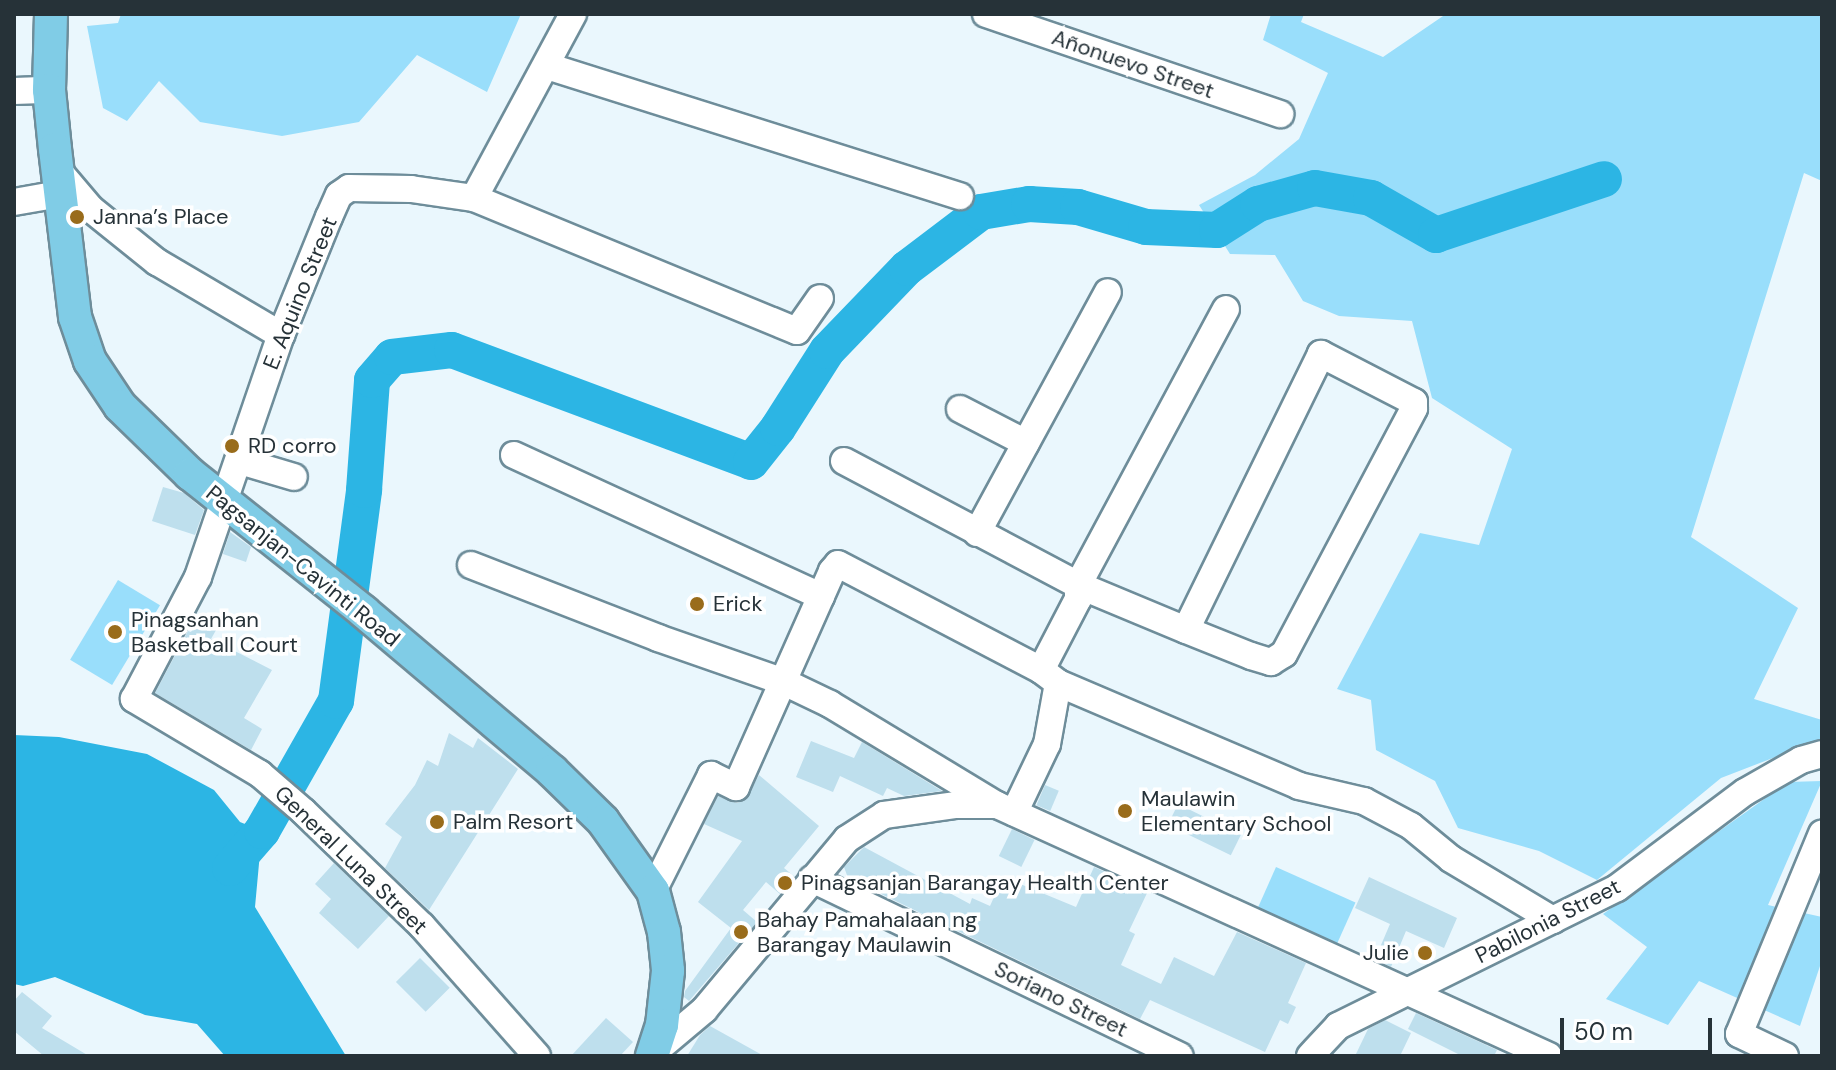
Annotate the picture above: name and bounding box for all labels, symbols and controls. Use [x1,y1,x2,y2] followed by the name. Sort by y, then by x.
[1048,24,1218,104] street label: Añonuevo Street
[93,204,228,230] place label: Janna’s Place
[68,208,86,226] marker: Janna’s Place
[257,213,343,373] street label: E. Aquino Street
[248,433,337,459] place label: RD corro
[223,437,241,455] marker: RD corro
[201,480,405,652] street label: Pagsanjan-Cavinti Road
[713,591,763,617] place label: Erick
[688,595,706,613] marker: Erick
[131,606,298,658] place label: Pinagsanhan Basketball Court
[106,623,124,641] marker: Pinagsanhan Basketball Court
[269,780,433,940] street label: General Luna Street
[1141,785,1331,836] place label: Maulawin Elementary School
[1116,802,1134,820] marker: Maulawin Elementary School
[453,809,573,835] place label: Palm Resort
[428,813,446,831] marker: Palm Resort
[801,870,1169,896] place label: Pinagsanjan Barangay Health Center
[1471,873,1625,969] street label: Pabilonia Street
[776,874,794,892] marker: Pinagsanjan Barangay Health Center
[757,906,977,958] place label: Bahay Pamahalaan ng Barangay Maulawin
[732,923,750,941] marker: Bahay Pamahalaan ng Barangay Maulawin
[1363,940,1409,966] place label: Julie
[1416,944,1434,962] marker: Julie
[990,955,1132,1043] street label: Soriano Street
[1564,1002,1716,1052] scale bar
[1574,1016,1633,1047] text: 50 m

